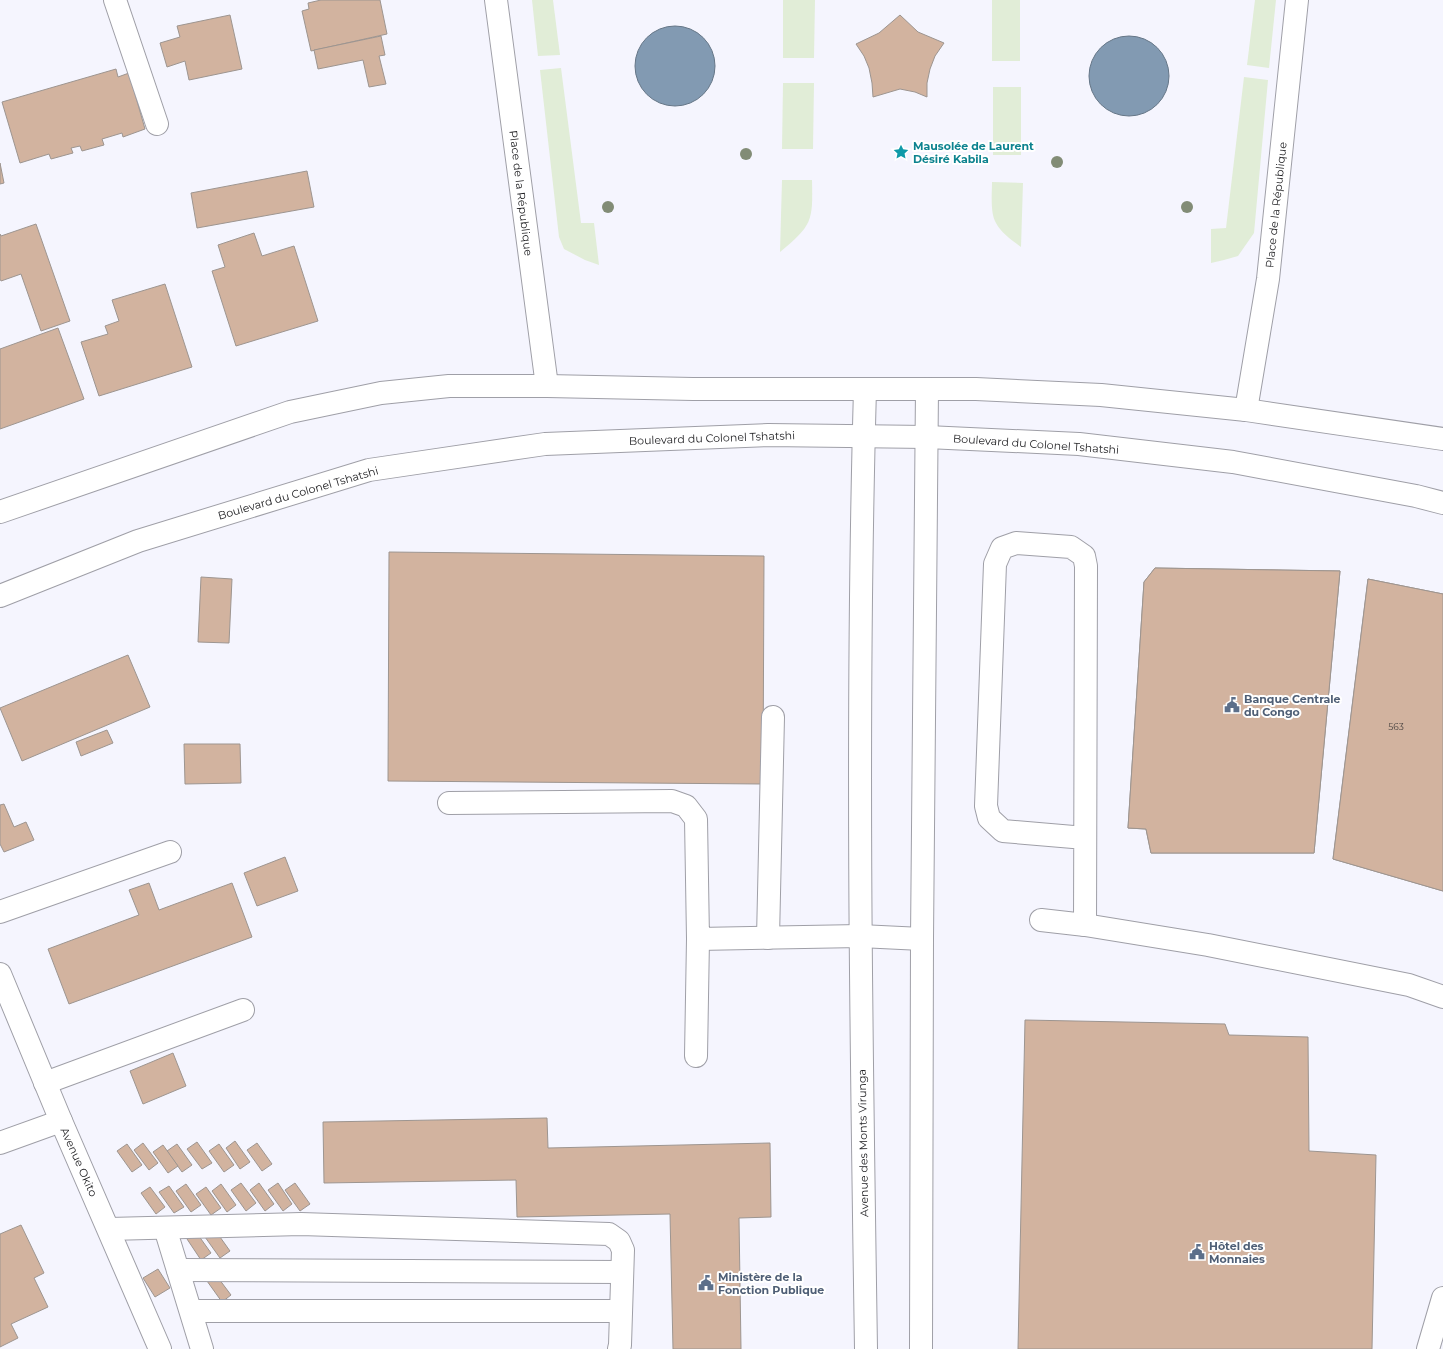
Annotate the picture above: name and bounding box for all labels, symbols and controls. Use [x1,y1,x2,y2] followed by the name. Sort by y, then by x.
[506,129,536,257] street label: Place de la République
[913,139,1034,166] place label: Mausolée de Laurent Désiré Kabila
[1262,141,1290,269] street label: Place de la République
[892,143,910,161] place icon: Mausolée de Laurent Désiré Kabila
[629,428,795,448] street label: Boulevard du Colonel Tshatshi
[953,431,1119,457] street label: Boulevard du Colonel Tshatshi
[216,463,380,523] street label: Boulevard du Colonel Tshatshi
[1244,692,1341,719] place label: Banque Centrale du Congo
[1223,696,1241,714] public building icon: Banque Centrale du Congo
[1388,721,1404,732] house number: 563
[855,1069,871,1217] street label: Avenue des Monts Virunga
[58,1125,101,1199] street label: Avenue Okito
[1209,1239,1265,1266] place label: Hôtel des Monnaies
[1188,1243,1206,1261] public building icon: Hôtel des Monnaies
[718,1270,824,1297] place label: Ministère de la Fonction Publique
[697,1274,715,1292] public building icon: Ministère de la Fonction Publique

